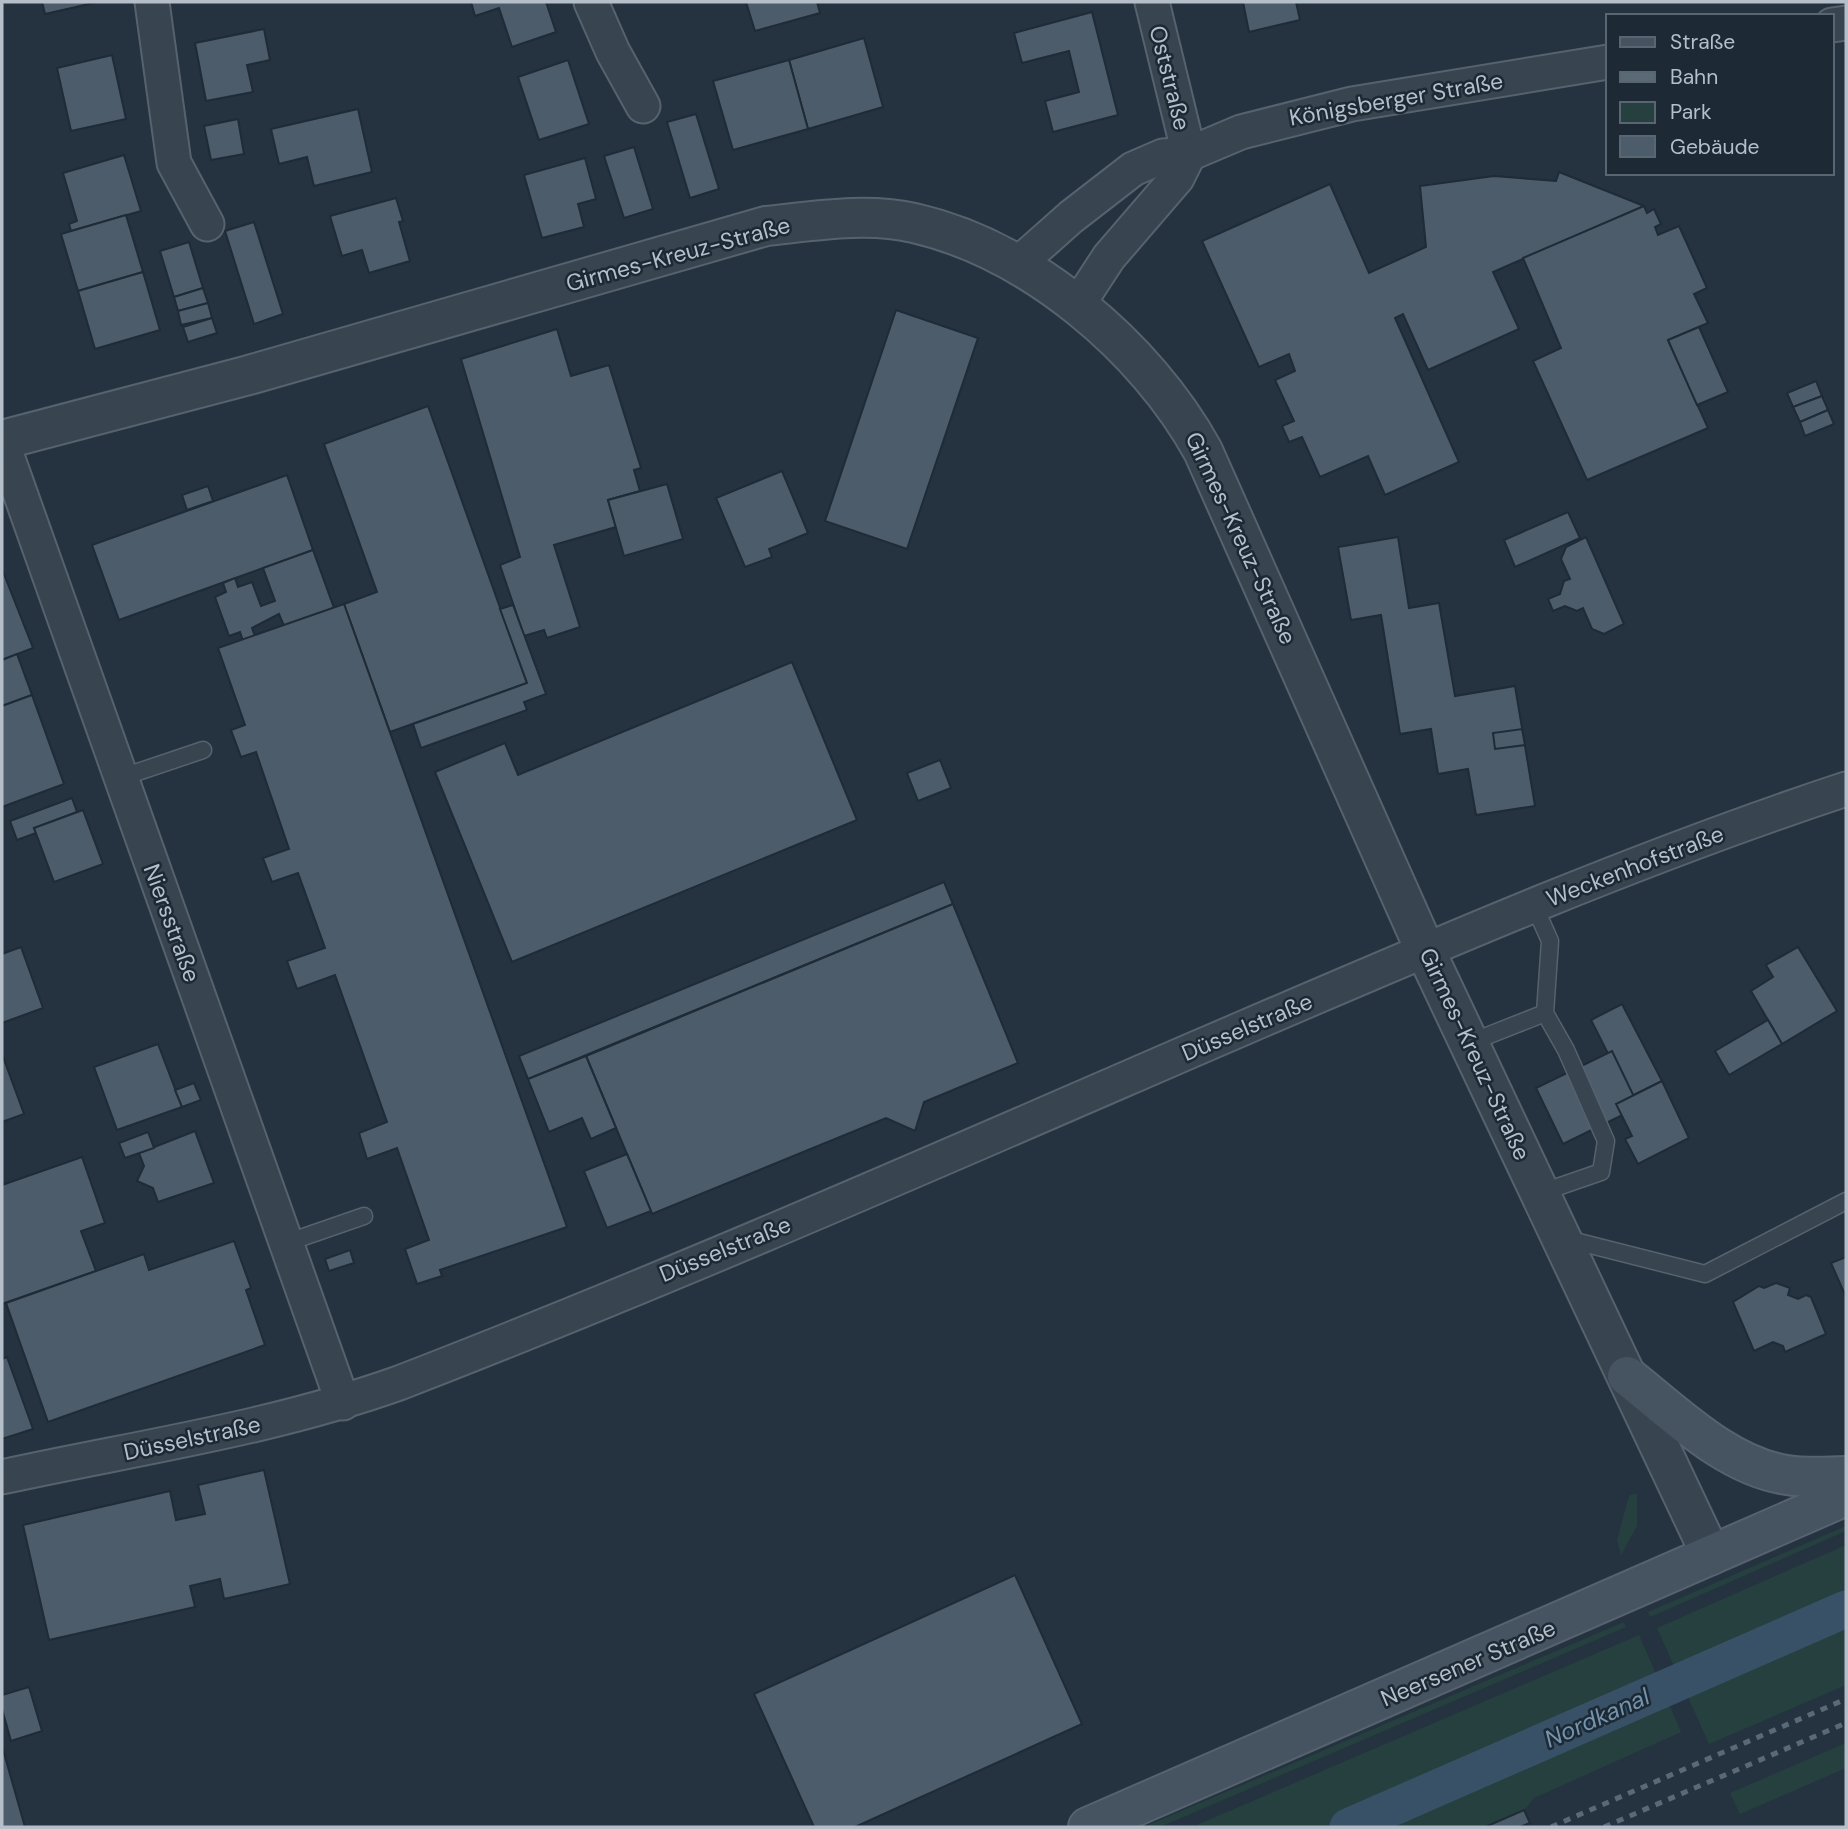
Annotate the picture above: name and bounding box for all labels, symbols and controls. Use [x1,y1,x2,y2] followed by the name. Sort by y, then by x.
[1606,14,1834,175] legend
[1143,23,1197,133] street label: Oststraße
[1670,28,1735,56] text: Straße
[1670,63,1718,91] text: Bahn
[1287,65,1505,133] street label: Königsberger Straße
[1670,98,1712,126] text: Park
[1670,133,1760,161] text: Gebäude
[563,210,793,298] street label: Girmes-Kreuz-Straße
[1179,427,1303,649] street label: Girmes-Kreuz-Straße
[1542,818,1728,914] street label: Weckenhofstraße
[137,860,207,986] street label: Niersstraße
[1413,943,1537,1165] street label: Girmes-Kreuz-Straße
[1177,986,1317,1068] street label: Düsselstraße
[655,1209,795,1289] street label: Düsselstraße
[121,1409,263,1467] street label: Düsselstraße
[1376,1613,1560,1713] street label: Neersener Straße
[1539,1680,1655,1754] water label: Nordkanal

